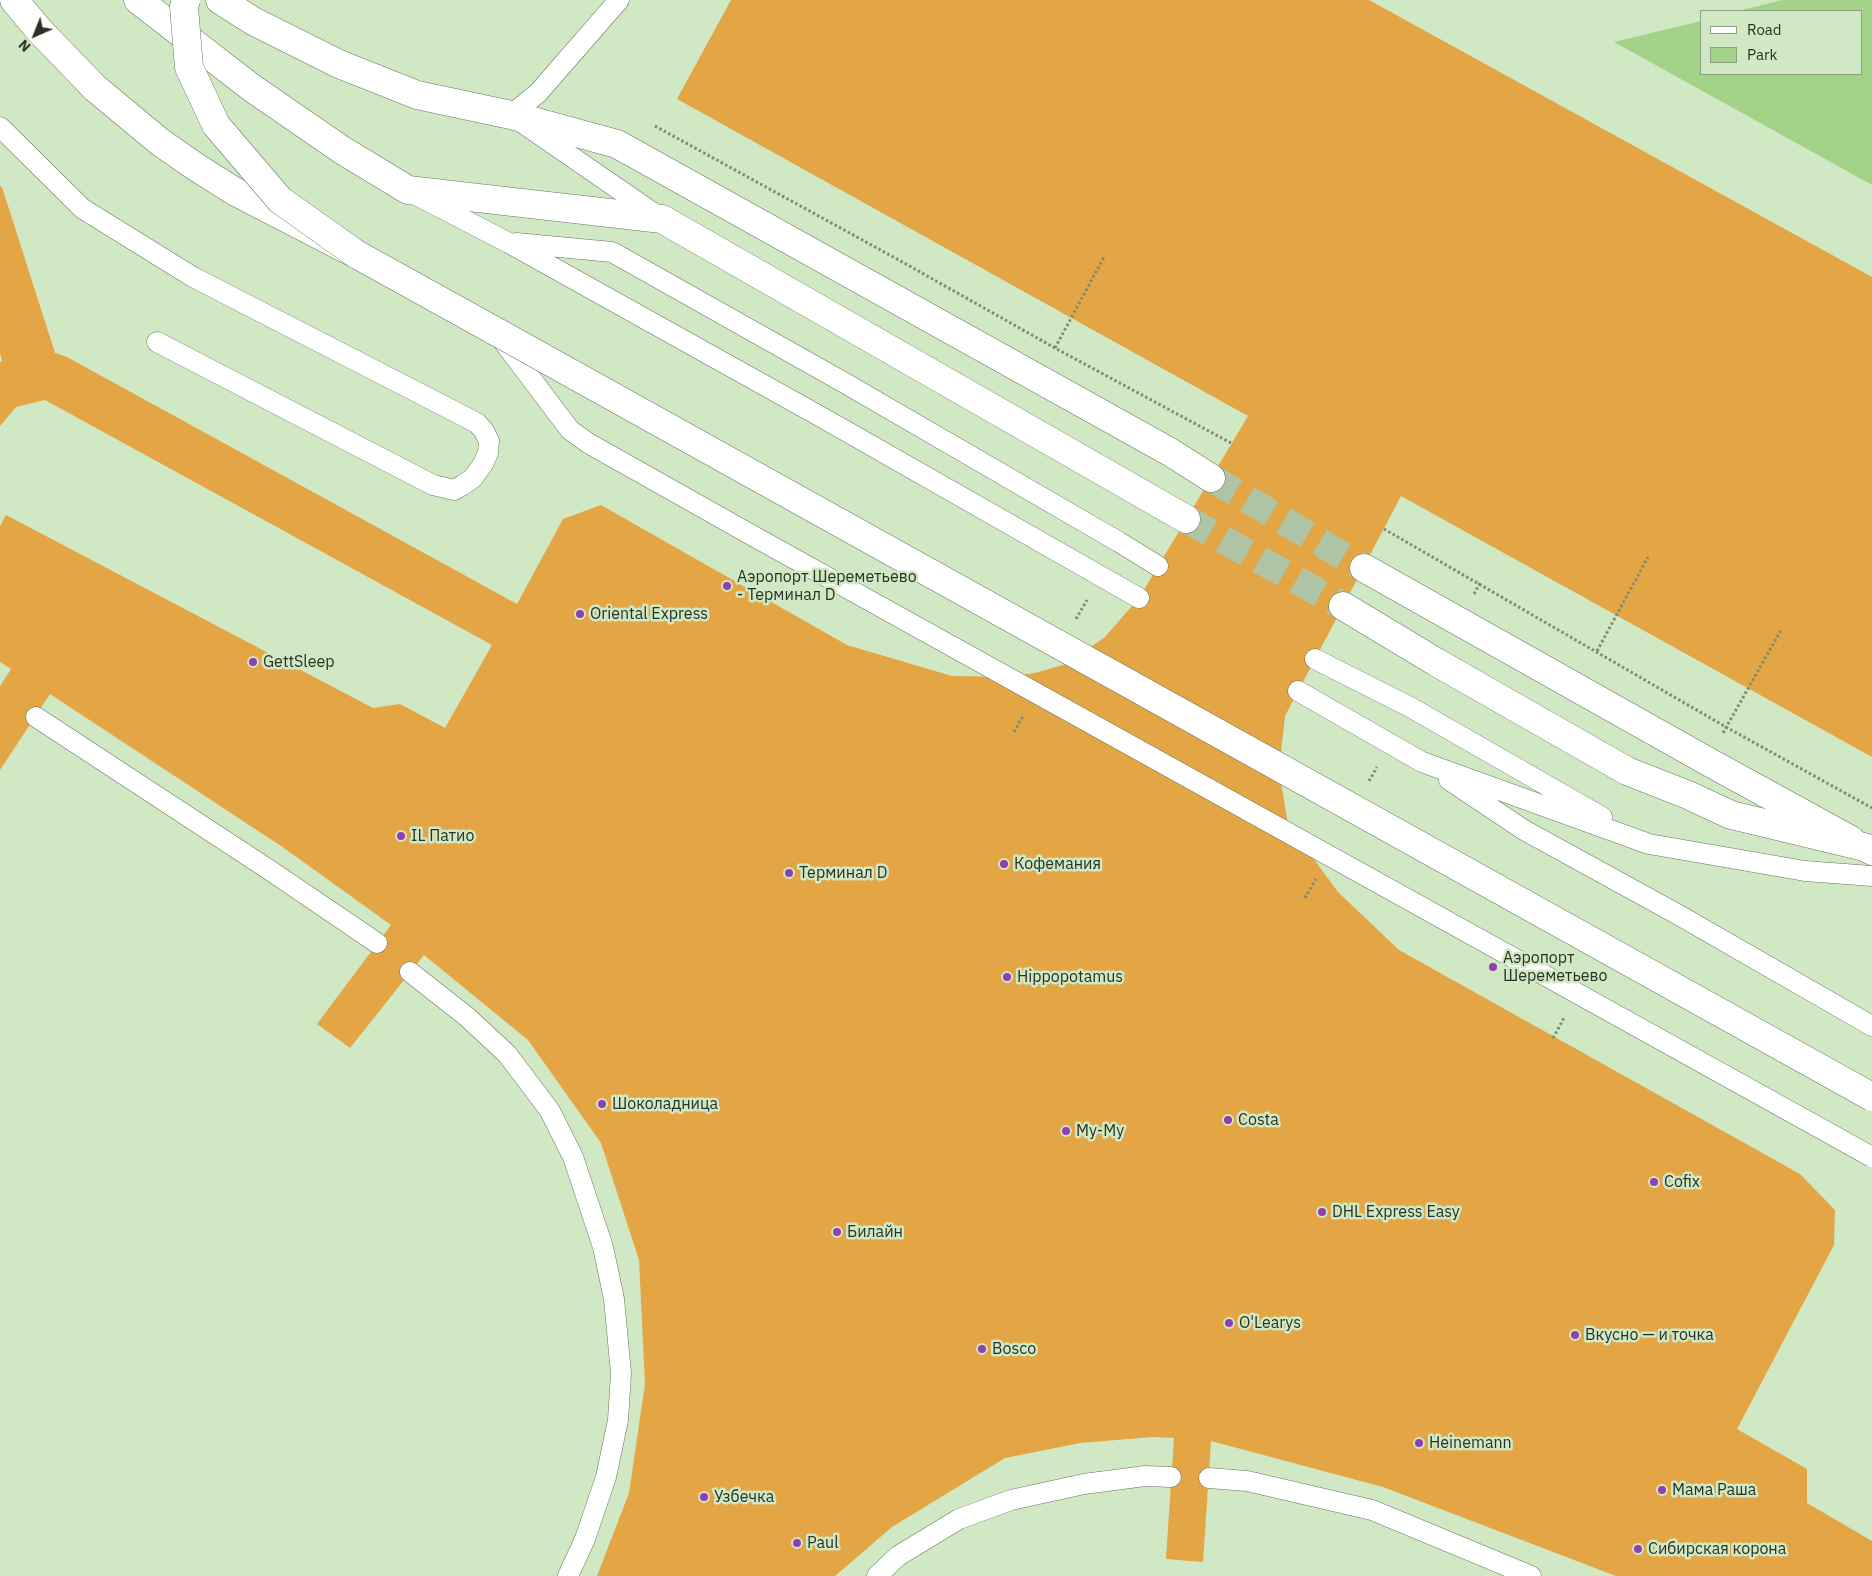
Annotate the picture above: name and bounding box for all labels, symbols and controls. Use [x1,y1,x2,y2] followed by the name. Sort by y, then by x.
[10,10,60,60] north arrow
[1700,10,1862,75] legend
[1747,20,1782,39] text: Road
[15,36,34,56] text: N
[1747,45,1777,64] text: Park
[737,567,917,605] place label: Аэропорт Шереметьево - Терминал D
[721,580,733,592] marker: Аэропорт Шереметьево - Терминал D
[590,604,708,624] place label: Oriental Express
[574,608,586,620] marker: Oriental Express
[263,652,334,672] place label: GettSleep
[247,656,259,668] marker: GettSleep
[411,826,474,846] place label: IL Патио
[395,830,407,842] marker: IL Патио
[1014,854,1101,874] place label: Кофемания
[998,858,1010,870] marker: Кофемания
[799,863,887,883] place label: Терминал D
[783,867,795,879] marker: Терминал D
[1503,948,1607,986] place label: Аэропорт Шереметьево
[1487,961,1499,973] marker: Аэропорт Шереметьево
[1017,967,1123,987] place label: Hippopotamus
[1001,971,1013,983] marker: Hippopotamus
[612,1094,718,1114] place label: Шоколадница
[596,1098,608,1110] marker: Шоколадница
[1238,1110,1279,1130] place label: Costa
[1222,1114,1234,1126] marker: Costa
[1076,1121,1124,1141] place label: Му-Му
[1060,1125,1072,1137] marker: Му-Му
[1664,1172,1700,1192] place label: Cofix
[1648,1176,1660,1188] marker: Cofix
[1332,1202,1460,1222] place label: DHL Express Easy
[1316,1206,1328,1218] marker: DHL Express Easy
[847,1222,903,1242] place label: Билайн
[831,1226,843,1238] marker: Билайн
[1239,1313,1301,1333] place label: O'Learys
[1223,1317,1235,1329] marker: O'Learys
[1585,1325,1714,1345] place label: Вкусно — и точка
[1569,1329,1581,1341] marker: Вкусно — и точка
[992,1339,1036,1359] place label: Bosco
[976,1343,988,1355] marker: Bosco
[1429,1433,1512,1453] place label: Heinemann
[1413,1437,1425,1449] marker: Heinemann
[1672,1480,1756,1500] place label: Мама Раша
[1656,1484,1668,1496] marker: Мама Раша
[714,1487,774,1507] place label: Узбечка
[698,1491,710,1503] marker: Узбечка
[807,1533,839,1553] place label: Paul
[791,1537,803,1549] marker: Paul
[1648,1539,1786,1559] place label: Сибирская корона
[1632,1543,1644,1555] marker: Сибирская корона

